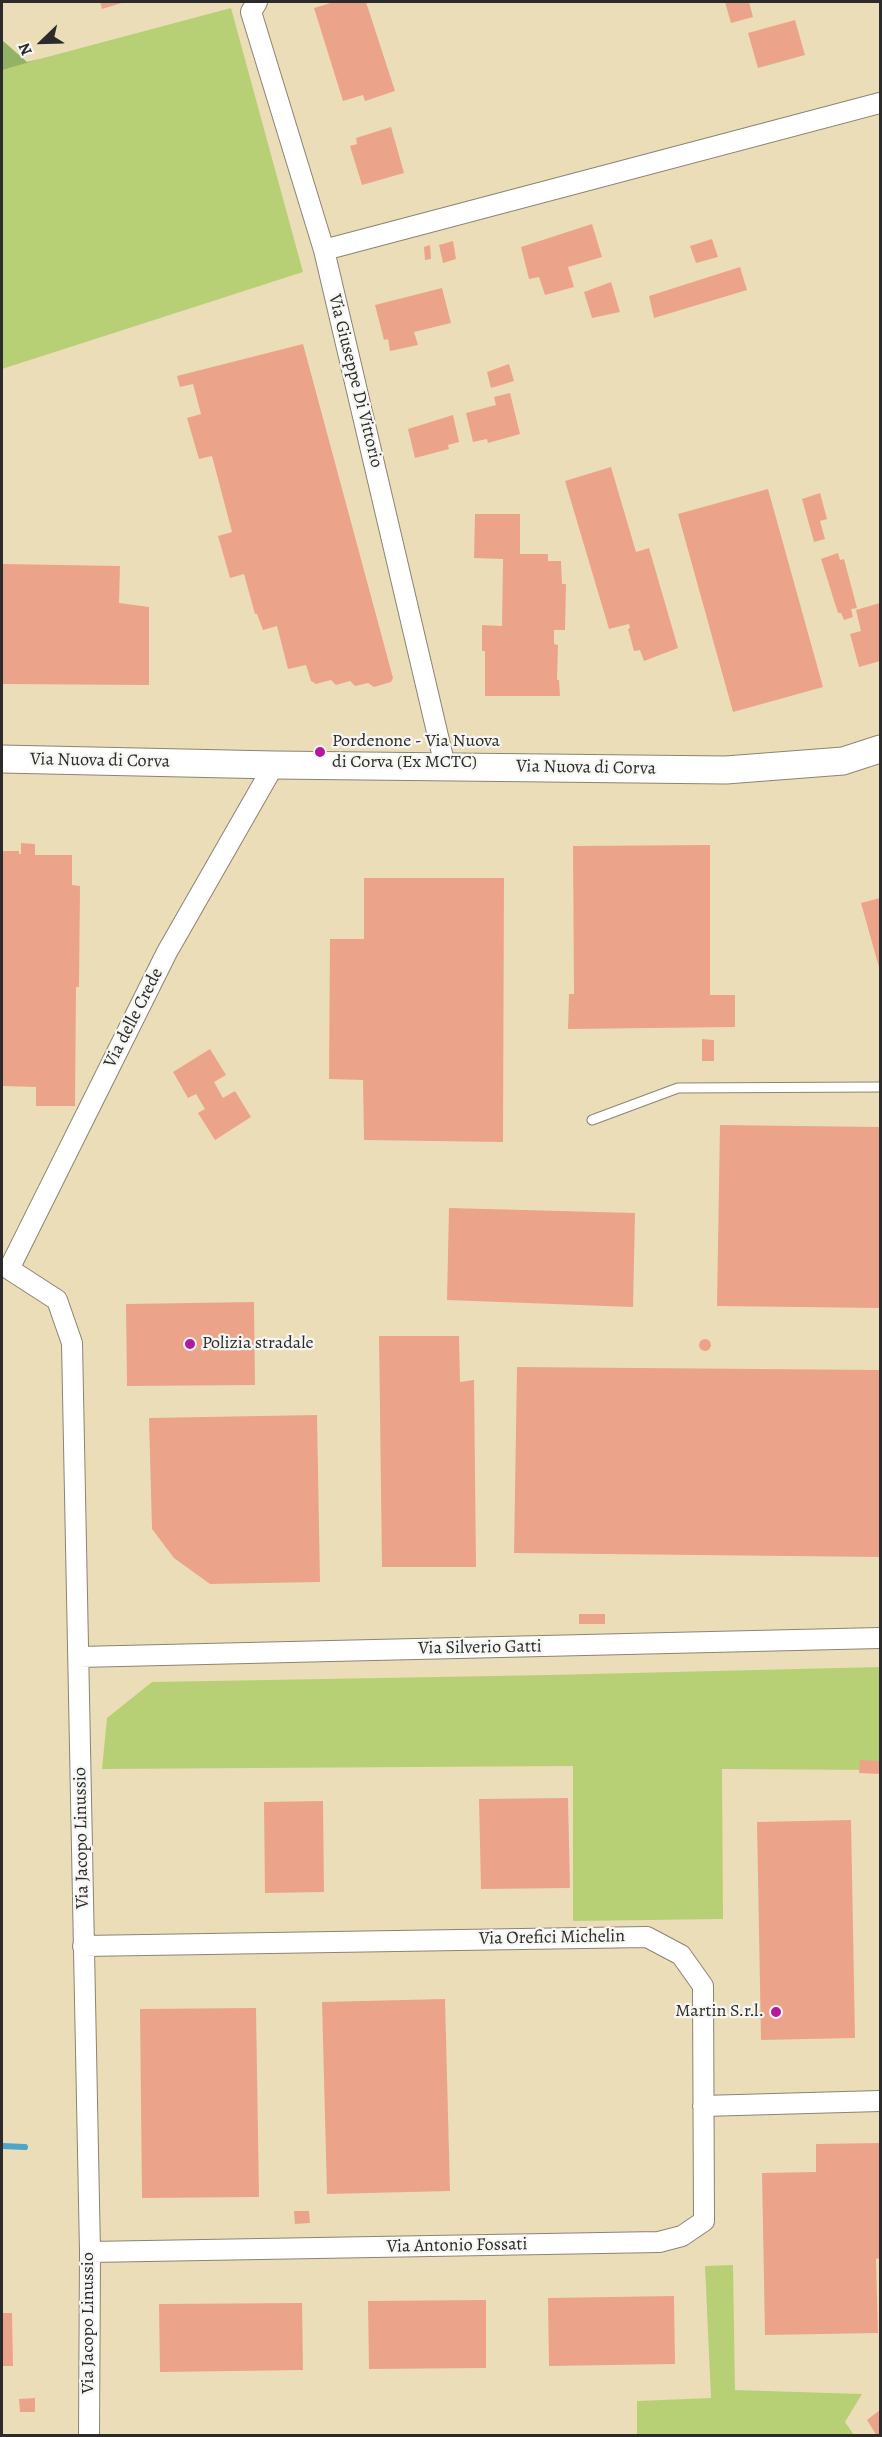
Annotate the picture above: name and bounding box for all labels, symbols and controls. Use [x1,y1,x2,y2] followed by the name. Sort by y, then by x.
[12,12,72,72] north arrow
[13,39,38,59] text: N
[323,292,387,470] street label: Via Giuseppe Di Vittorio
[332,731,500,774] place label: Pordenone - Via Nuova di Corva (Ex MCTC)
[313,745,327,759] marker: Pordenone - Via Nuova di Corva (Ex MCTC)
[30,749,170,773] street label: Via Nuova di Corva
[516,756,656,780] street label: Via Nuova di Corva
[100,965,168,1071] street label: Via delle Crede
[202,1333,314,1355] place label: Polizia stradale
[183,1337,197,1351] marker: Polizia stradale
[418,1636,542,1660] street label: Via Silverio Gatti
[70,1767,94,1909] street label: Via Jacopo Linussio
[479,1926,625,1950] street label: Via Orefici Michelin
[675,2001,764,2023] place label: Martin S.r.l.
[769,2005,783,2019] marker: Martin S.r.l.
[386,2234,528,2258] street label: Via Antonio Fossati
[78,2252,100,2394] street label: Via Jacopo Linussio

